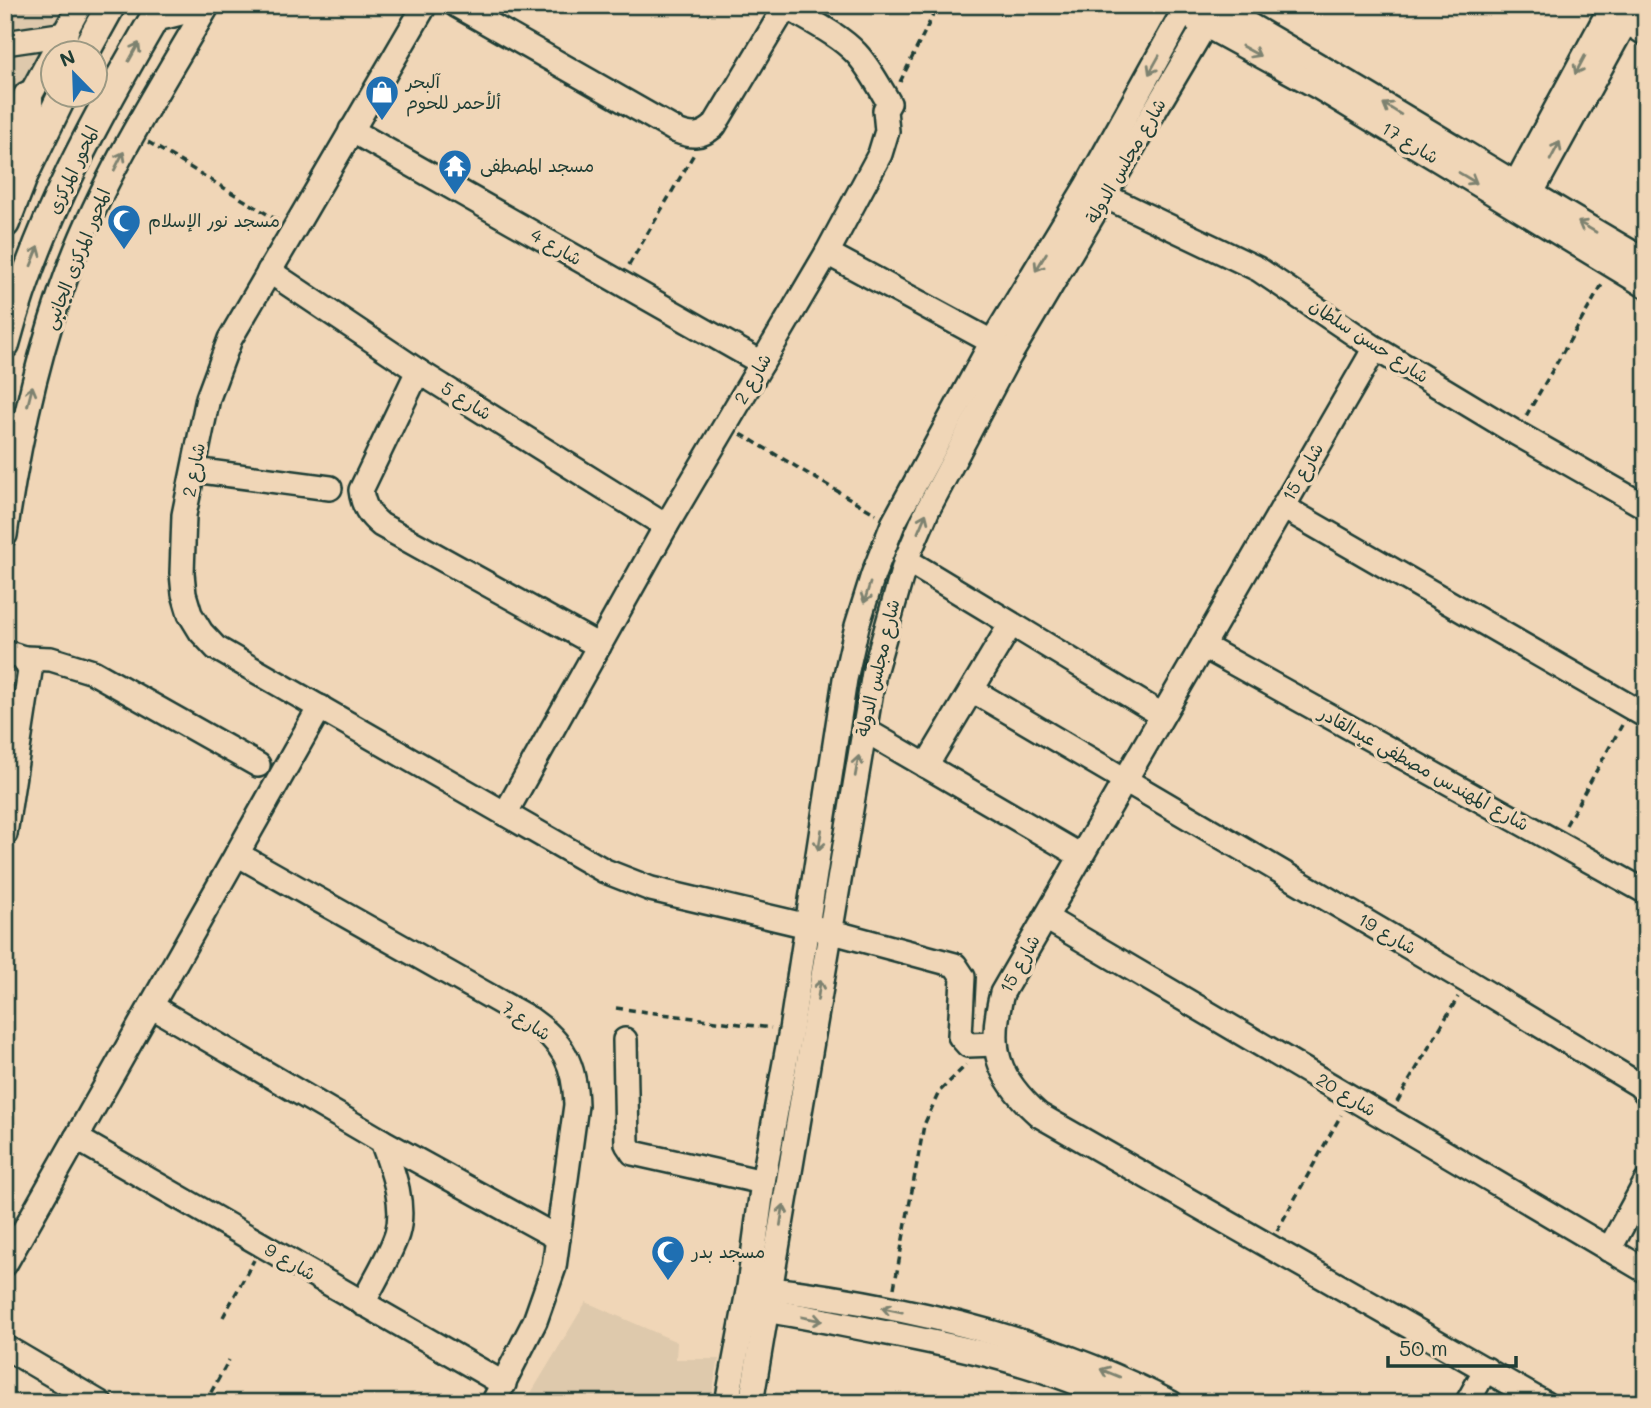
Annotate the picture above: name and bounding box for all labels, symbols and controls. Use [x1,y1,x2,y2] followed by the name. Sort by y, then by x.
[38,38,108,108] north arrow
[127,42,141,62] one-way arrow
[56,44,79,72] text: N
[1240,45,1261,58] one-way arrow
[1147,54,1160,75] one-way arrow
[1573,54,1586,75] one-way arrow
[404,69,501,117] place label: آلبحر ألأحمر للحوم
[363,73,401,122] shop icon: آلبحر ألأحمر للحوم
[1080,94,1172,228] street label: شارع مجلس الدولة
[1383,101,1403,115] one-way arrow
[1377,116,1444,169] street label: شارع 17
[41,121,103,218] street label: المحور المركزى
[1548,142,1562,162] one-way arrow
[436,147,474,196] temple icon: مسجد المصطفى
[112,151,126,171] one-way arrow
[480,153,594,177] place label: مسجد المصطفى
[1458,172,1478,186] one-way arrow
[37,185,115,333] street label: المحور المركزى الجانبى
[105,202,143,251] mosque icon: مسجد نور الإسلام
[148,208,280,235] place label: مسجد نور الإسلام
[1577,219,1597,233] one-way arrow
[526,222,586,271] street label: شارع 4
[29,246,42,267] one-way arrow
[1033,252,1047,272] one-way arrow
[1305,293,1434,389] street label: شارع حسن سلطان
[728,349,777,409] street label: شارع 2
[436,375,496,426] street label: شارع 5
[24,385,37,407] one-way arrow
[1276,438,1329,505] street label: شارع 15
[176,441,211,499] street label: شارع 2
[916,513,929,534] one-way arrow
[860,582,873,604] one-way arrow
[850,597,906,739] street label: شارع مجلس الدولة
[1313,699,1534,837] street label: شارع المهندس مصطفى عبدالقادر
[851,755,864,778] one-way arrow
[814,828,827,851] one-way arrow
[1354,907,1421,960] street label: شارع 19
[993,930,1046,997] street label: شارع 15
[813,979,826,1002] one-way arrow
[497,995,556,1046] street label: شارع 7
[1312,1067,1381,1122] street label: شارع 20
[776,1204,789,1226] one-way arrow
[649,1233,687,1282] mosque icon: مسجد بدر
[260,1237,320,1286] street label: شارع 9
[690,1239,765,1263] place label: مسجد بدر
[881,1302,904,1316] one-way arrow
[800,1313,823,1326] one-way arrow
[1388,1324,1516,1368] scale bar
[1399,1334,1448,1361] text: 50 m
[1100,1366,1121,1379] one-way arrow

